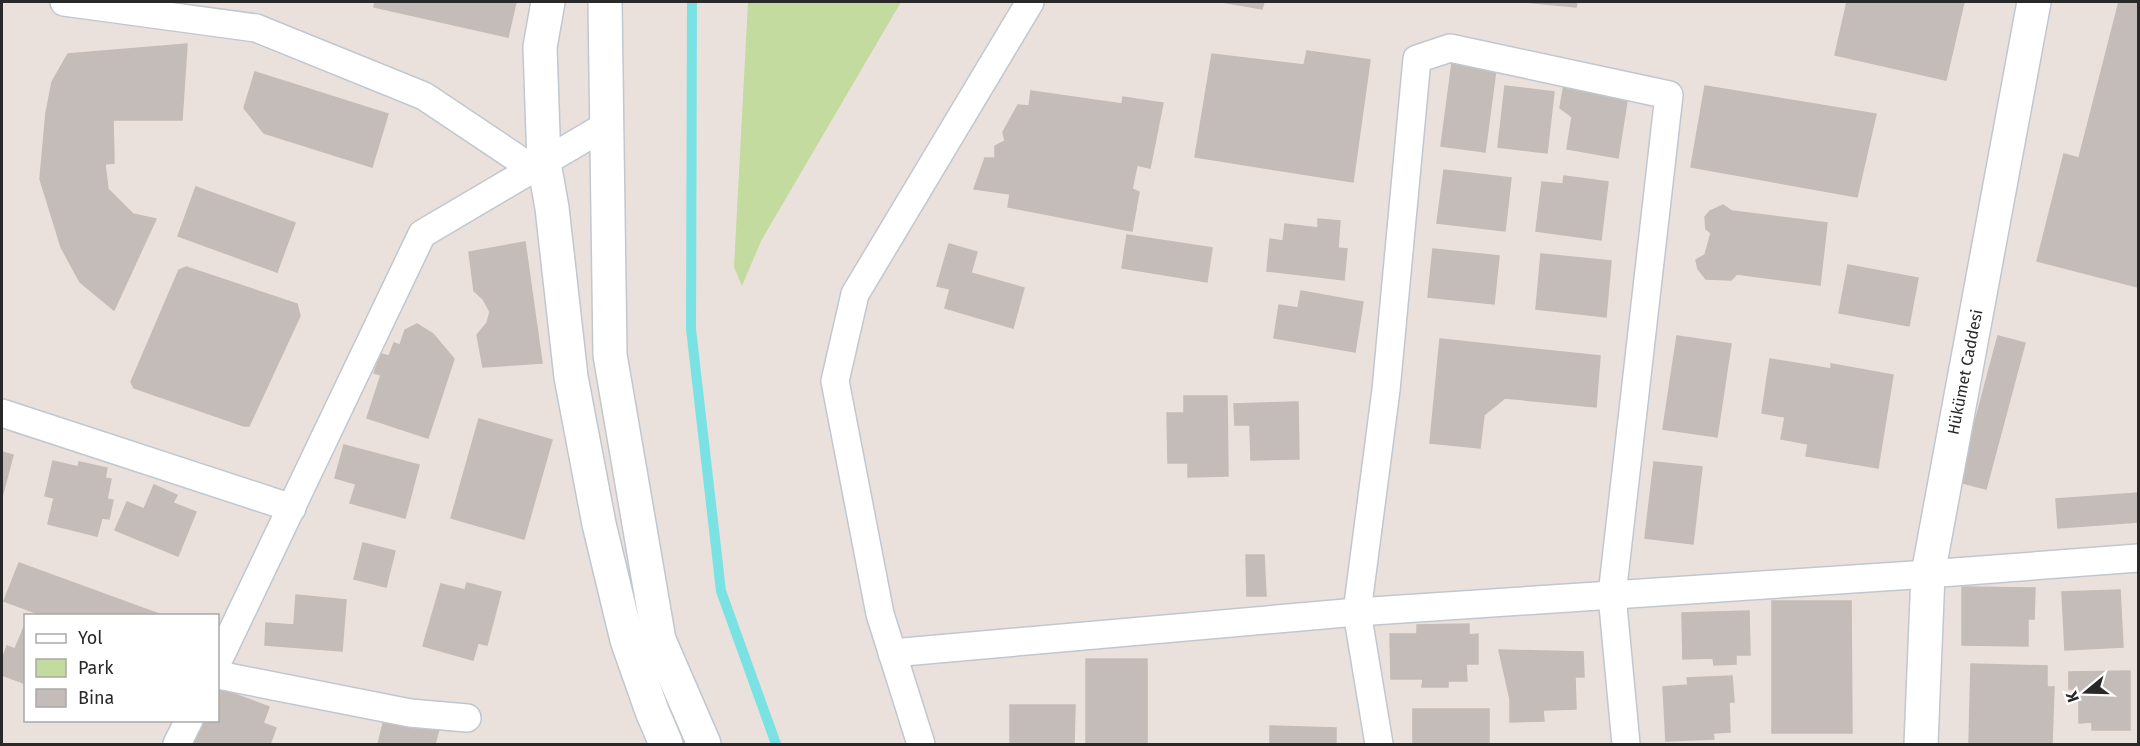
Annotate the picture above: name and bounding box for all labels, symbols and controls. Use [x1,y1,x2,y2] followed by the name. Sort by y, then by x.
[1944,308,1986,436] street label: Hükümet Caddesi
[24,614,219,722] legend
[78,627,103,649] text: Yol
[78,657,114,679] text: Park
[2056,662,2116,722] north arrow
[78,687,114,709] text: Bina
[2061,688,2083,705] text: K

